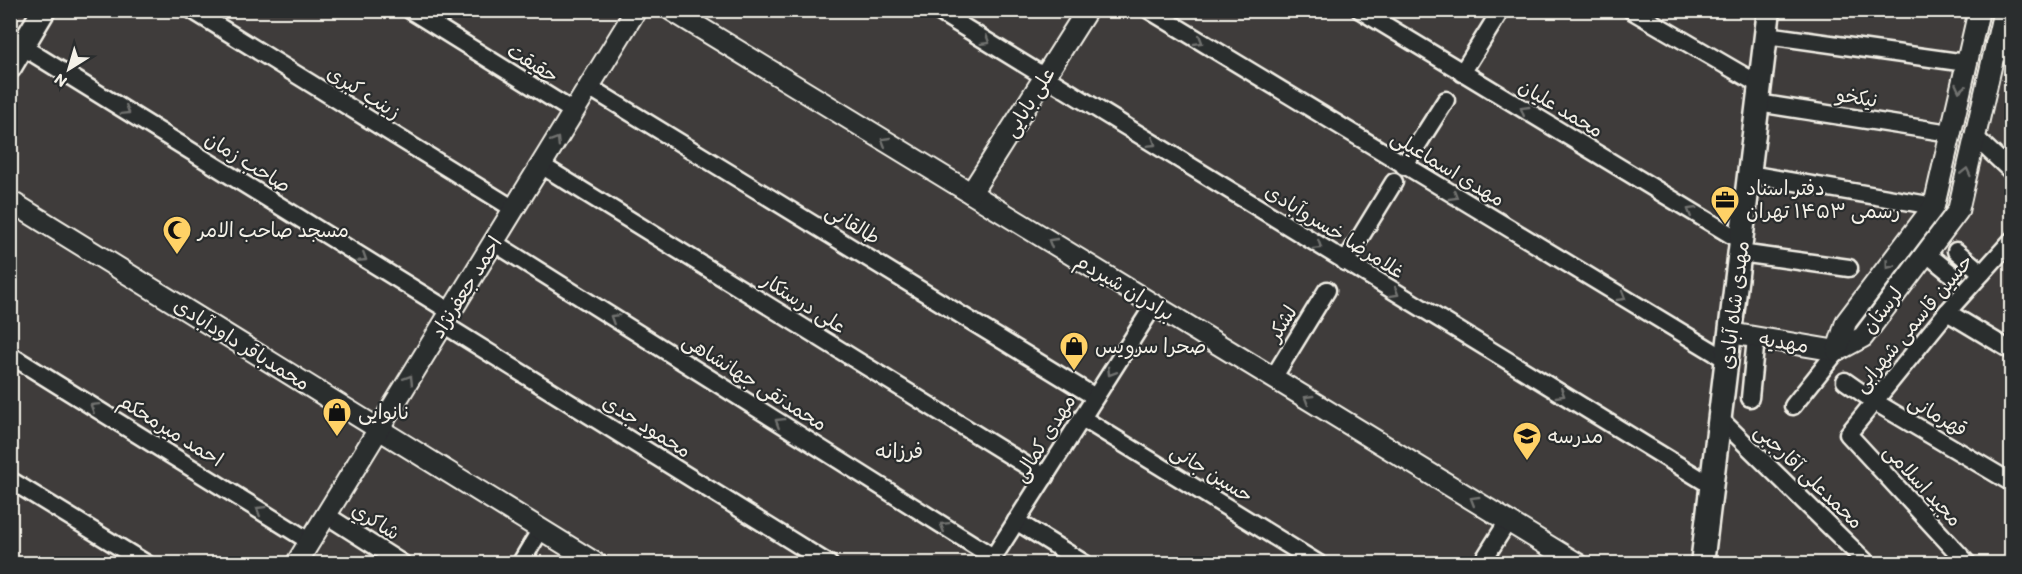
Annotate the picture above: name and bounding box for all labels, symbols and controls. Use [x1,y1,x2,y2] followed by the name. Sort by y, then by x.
[1193,33,1203,45] one-way arrow
[980,34,990,46] one-way arrow
[503,38,563,88] street label: حقیقت
[39,39,99,99] north arrow
[323,60,405,124] street label: زینب کبری
[998,63,1061,142] street label: علی بابایی
[50,70,70,91] text: N
[1514,73,1608,143] street label: محمد علیان
[1833,82,1879,112] street label: نیکخو
[1955,83,1968,93] one-way arrow
[120,103,130,115] one-way arrow
[1520,106,1530,118] one-way arrow
[1386,125,1509,212] street label: مهدی اسماعیلی
[201,126,295,198] street label: صاحب زمان
[881,136,891,148] one-way arrow
[1146,136,1156,148] one-way arrow
[548,137,560,147] one-way arrow
[1959,167,1972,177] one-way arrow
[1746,176,1900,224] place label: دفتر اسناد رسمی ۱۴۵۳ تهران
[1261,179,1409,283] street label: غلامرضا خسروآبادی
[1709,184,1741,226] office icon: دفتر اسناد رسمی ۱۴۵۳ تهران
[1448,189,1458,201] one-way arrow
[821,198,885,250] street label: طالقانی
[1687,206,1697,218] one-way arrow
[161,214,193,256] mosque icon: مسجد صاحب الامر
[196,218,349,242] place label: مسجد صاحب الامر
[425,232,507,342] street label: احمد جعفرنژاد
[1048,238,1058,250] one-way arrow
[1312,238,1322,250] one-way arrow
[1714,239,1754,371] street label: مهدی شاه آبادی
[1069,248,1179,329] street label: برادران شیردم
[1848,249,1979,398] street label: حسین قاسمی شهرابی
[357,250,367,262] one-way arrow
[1886,258,1897,269] one-way arrow
[756,267,851,339] street label: علی درستکار
[1856,282,1908,338] street label: لرستان
[1389,285,1399,297] one-way arrow
[1616,289,1626,301] one-way arrow
[170,293,314,395] street label: محمدباقر داودآبادی
[1261,301,1302,347] street label: لشكر
[610,314,620,326] one-way arrow
[1758,326,1810,358] street label: مهدیه
[678,328,832,437] street label: محمدتقی جهانشاهی
[1058,330,1090,372] shop icon: صحرا سرویس
[1095,334,1206,359] place label: صحرا سرویس
[1107,365,1118,376] one-way arrow
[402,375,414,385] one-way arrow
[1555,387,1565,399] one-way arrow
[112,388,228,475] street label: احمد میرمحکم
[598,389,696,463] street label: محمود جدی
[1904,389,1972,442] street label: قهرمانی
[1008,390,1081,487] street label: مهدی کمالی
[1304,394,1314,406] one-way arrow
[321,396,353,438] shop icon: نانوایی
[358,400,410,425] place label: نانوایی
[90,403,101,414] one-way arrow
[775,418,786,429] one-way arrow
[1749,418,1868,535] street label: محمدعلی آقارجبی
[1511,420,1543,462] school or university icon: مدرسه
[1548,424,1603,448] place label: مدرسه
[875,438,923,463] district label: فرزانه
[1166,438,1258,509] street label: حسین جانی
[1878,439,1967,532] street label: مجید اسلامی
[1470,496,1480,508] one-way arrow
[346,497,404,547] street label: شاكري
[256,506,266,518] one-way arrow
[940,521,950,533] one-way arrow

